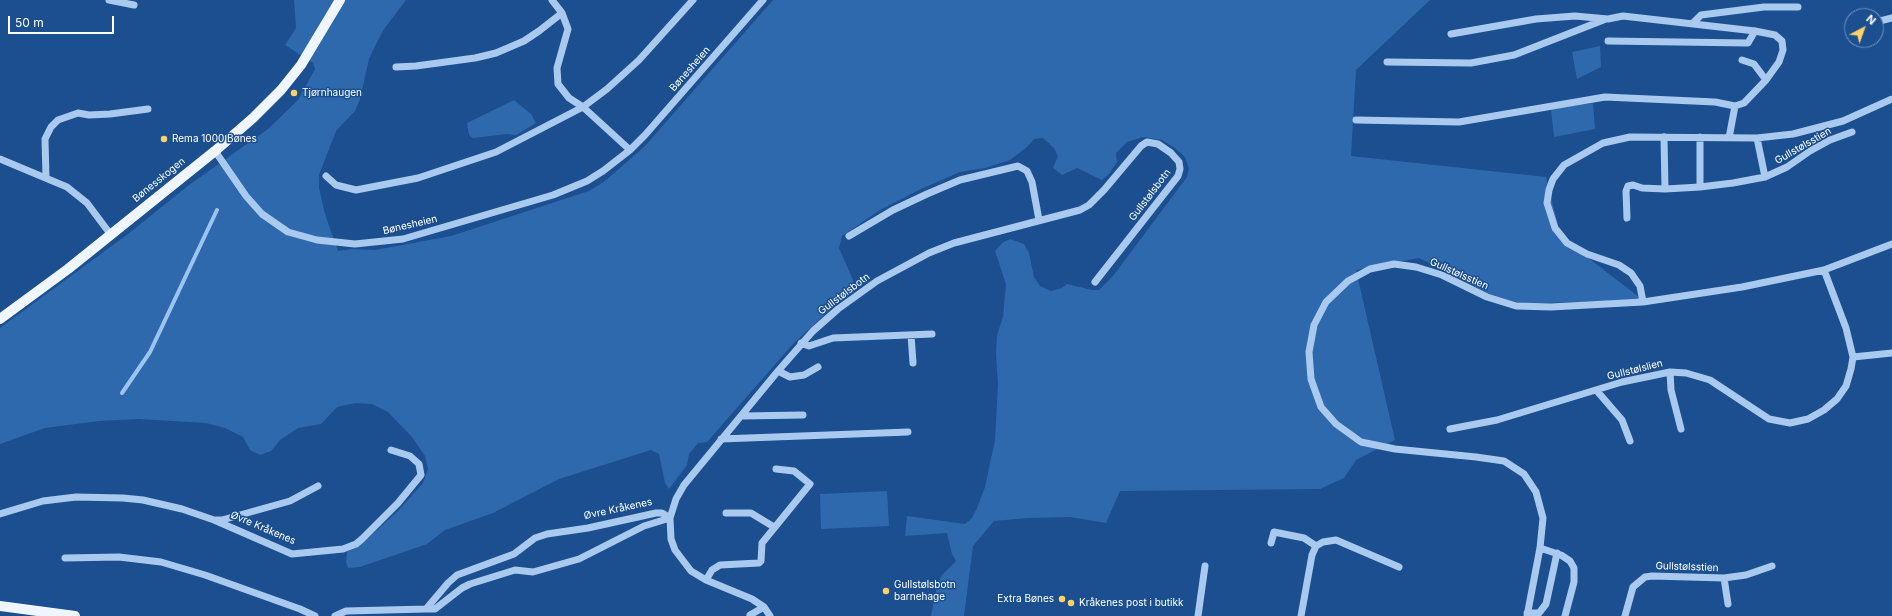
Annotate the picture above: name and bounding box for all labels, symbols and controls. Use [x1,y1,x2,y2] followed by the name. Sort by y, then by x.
[10,8,116,34] scale bar
[1844,8,1884,48] north arrow
[1863,12,1879,28] text: N
[15,15,44,30] text: 50 m
[667,44,713,94] street label: Bønesheien
[302,87,362,99] place label: Tjørnhaugen
[289,88,299,98] marker: Tjørnhaugen
[1773,125,1833,167] street label: Gullstølsstien
[172,133,257,145] place label: Rema 1000 Bønes
[159,134,169,144] marker: Rema 1000 Bønes
[130,155,188,205] street label: Bønesskogen
[1127,167,1173,223] street label: Gullstølsbotn
[382,213,438,237] street label: Bønesheien
[1428,256,1490,292] street label: Gullstølsstien
[816,271,872,317] street label: Gullstølsbotn
[1606,357,1664,383] street label: Gullstølslien
[583,496,653,522] street label: Øvre Kråkenes
[229,509,297,547] street label: Øvre Kråkenes
[1655,560,1719,574] street label: Gullstølsstien
[894,579,956,602] place label: Gullstølsbotn barnehage
[881,586,891,596] marker: Gullstølsbotn barnehage
[997,593,1054,605] place label: Extra Bønes
[1057,594,1067,604] marker: Extra Bønes
[1079,597,1183,609] place label: Kråkenes post i butikk
[1066,598,1076,608] marker: Kråkenes post i butikk

